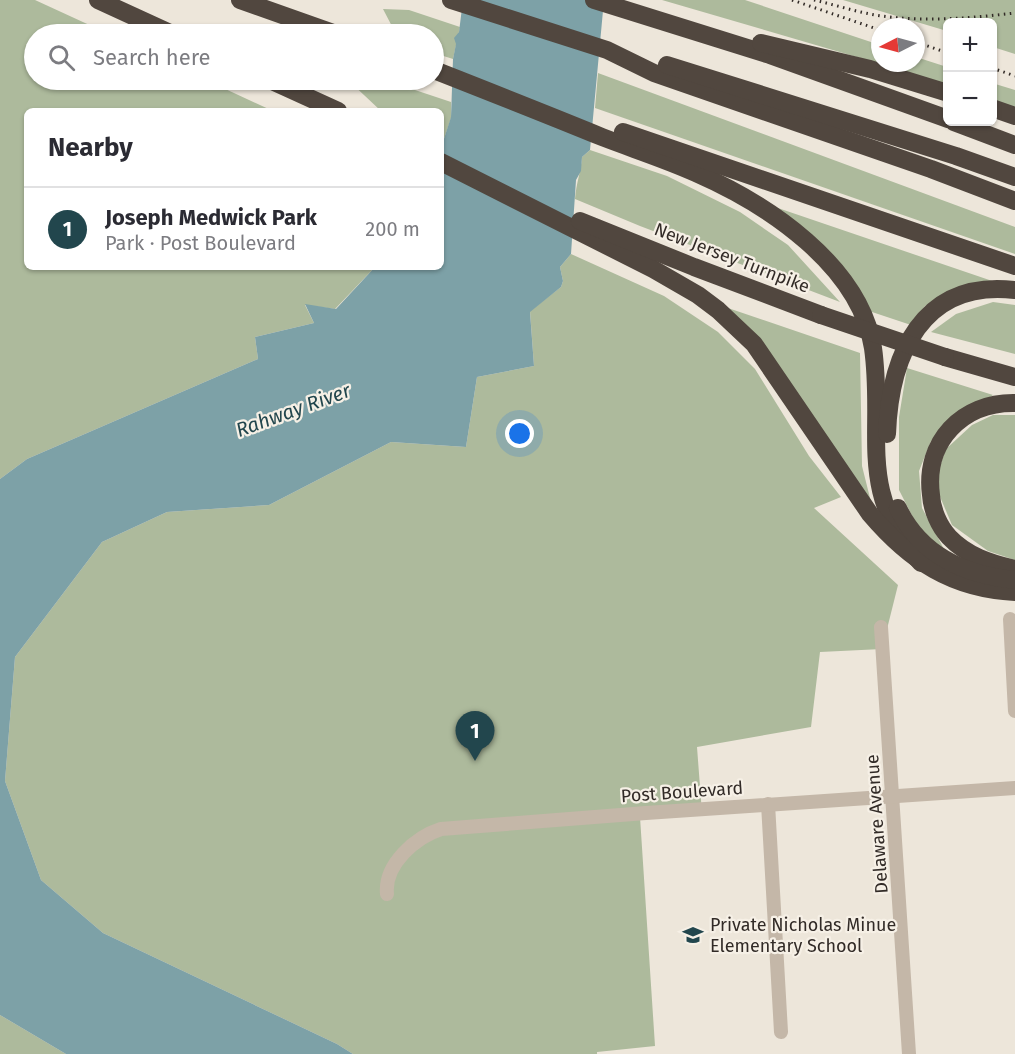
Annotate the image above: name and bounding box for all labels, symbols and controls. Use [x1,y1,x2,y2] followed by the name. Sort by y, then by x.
[871,18,925,72] north arrow
[943,18,997,126] map controls
[943,18,997,72] button: +
[24,24,444,90] search box
[45,41,78,74] icon: search
[93,44,211,71] text: Search here
[943,72,997,126] button: −
[48,132,133,163] text: Nearby
[105,204,317,231] text: Joseph Medwick Park
[63,217,72,241] text: 1
[365,217,420,241] text: 200 m
[651,218,813,298] street label: New Jersey Turnpike
[105,231,296,255] text: Park · Post Boulevard
[232,378,355,442] water label: Rahway River
[505,419,534,448] your location
[456,712,494,761] pin: 1
[861,754,893,894] street label: Delaware Avenue
[620,777,744,807] street label: Post Boulevard
[710,914,896,957] place label: Private Nicholas Minue Elementary School
[681,923,705,947] school or university icon: Private Nicholas Minue Elementary School

